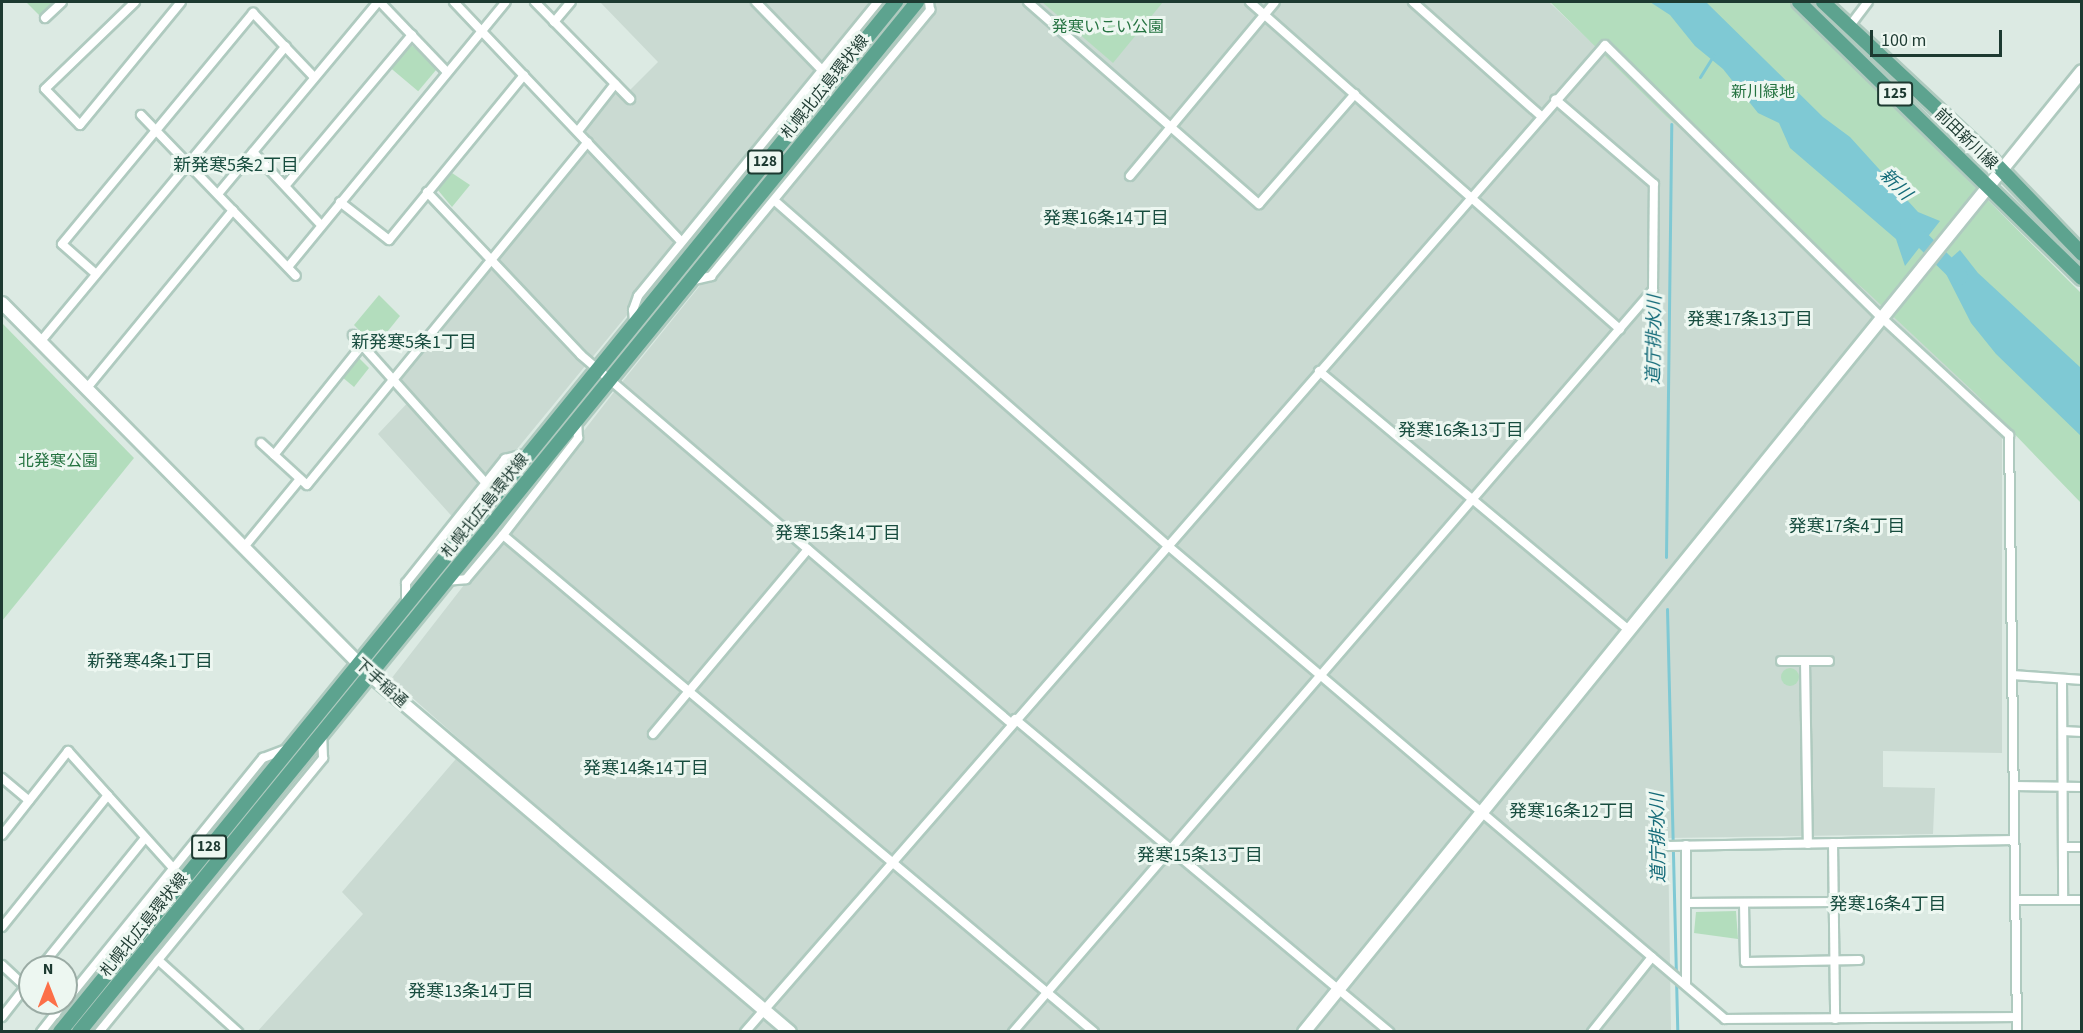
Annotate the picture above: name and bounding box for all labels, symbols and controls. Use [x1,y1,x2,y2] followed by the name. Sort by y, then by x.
[1052,17,1164,37] park label: 発寒いこい公園
[1873,18,2005,56] scale bar
[1881,28,1926,53] text: 100 m
[777,31,873,143] street label: 札幌北広島環状線
[1731,82,1795,102] park label: 新川緑地
[1877,82,1913,106] road number: 125
[1931,104,2001,174] street label: 前田新川線
[747,150,783,174] road number: 128
[173,155,299,177] district label: 新発寒5条2丁目
[1875,165,1915,205] water label: 新川
[1043,208,1169,230] district label: 発寒16条14丁目
[1643,295,1667,385] water label: 道庁排水川
[1687,309,1813,331] district label: 発寒17条13丁目
[351,332,477,354] district label: 新発寒5条1丁目
[1398,420,1524,442] district label: 発寒16条13丁目
[437,450,533,562] street label: 札幌北広島環状線
[18,451,98,471] park label: 北発寒公園
[1789,516,1905,538] district label: 発寒17条4丁目
[775,523,901,545] district label: 発寒15条14丁目
[87,651,213,673] district label: 新発寒4条1丁目
[351,654,411,712] street label: 下手稲通
[583,758,709,780] district label: 発寒14条14丁目
[1647,793,1671,883] water label: 道庁排水川
[1509,801,1635,823] district label: 発寒16条12丁目
[191,835,227,859] road number: 128
[1137,845,1263,867] district label: 発寒15条13丁目
[96,869,192,981] street label: 札幌北広島環状線
[1830,894,1946,916] district label: 発寒16条4丁目
[18,955,78,1015] north arrow
[43,958,53,980] text: N
[408,981,534,1003] district label: 発寒13条14丁目

